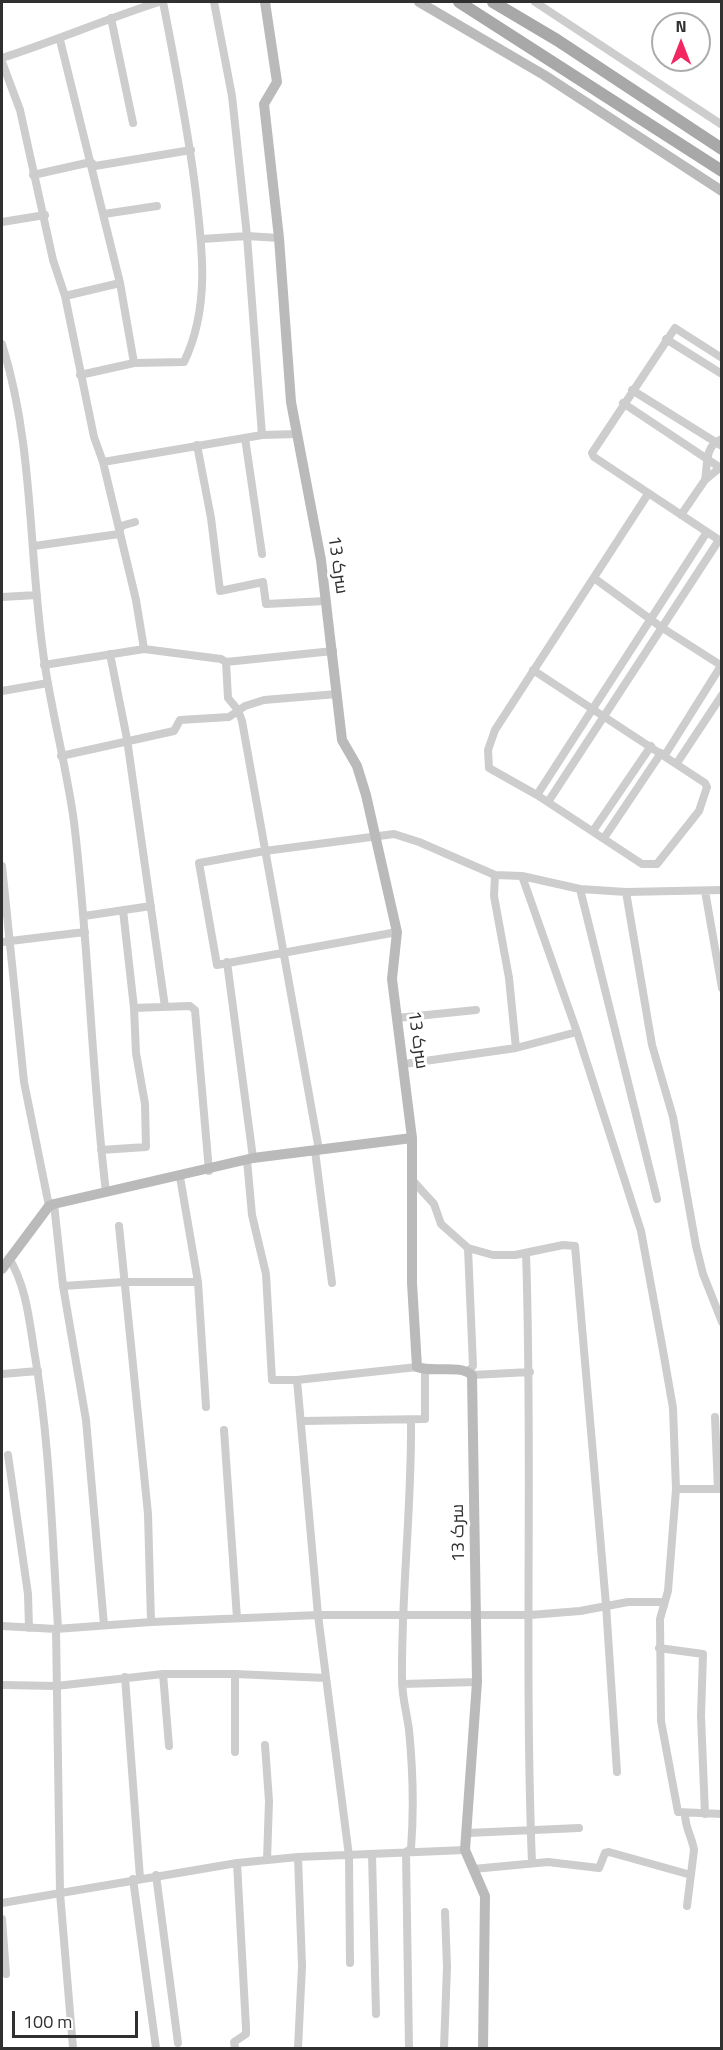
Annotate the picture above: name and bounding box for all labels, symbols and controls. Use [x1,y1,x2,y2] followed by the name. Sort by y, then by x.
[651,12,711,72] north arrow
[675,14,687,38] text: N
[322,535,352,595] street label: سرک 13
[402,1010,432,1070] street label: سرک 13
[448,1504,470,1562] street label: سرک 13
[15,1999,141,2037] scale bar
[23,2008,72,2035] text: 100 m

